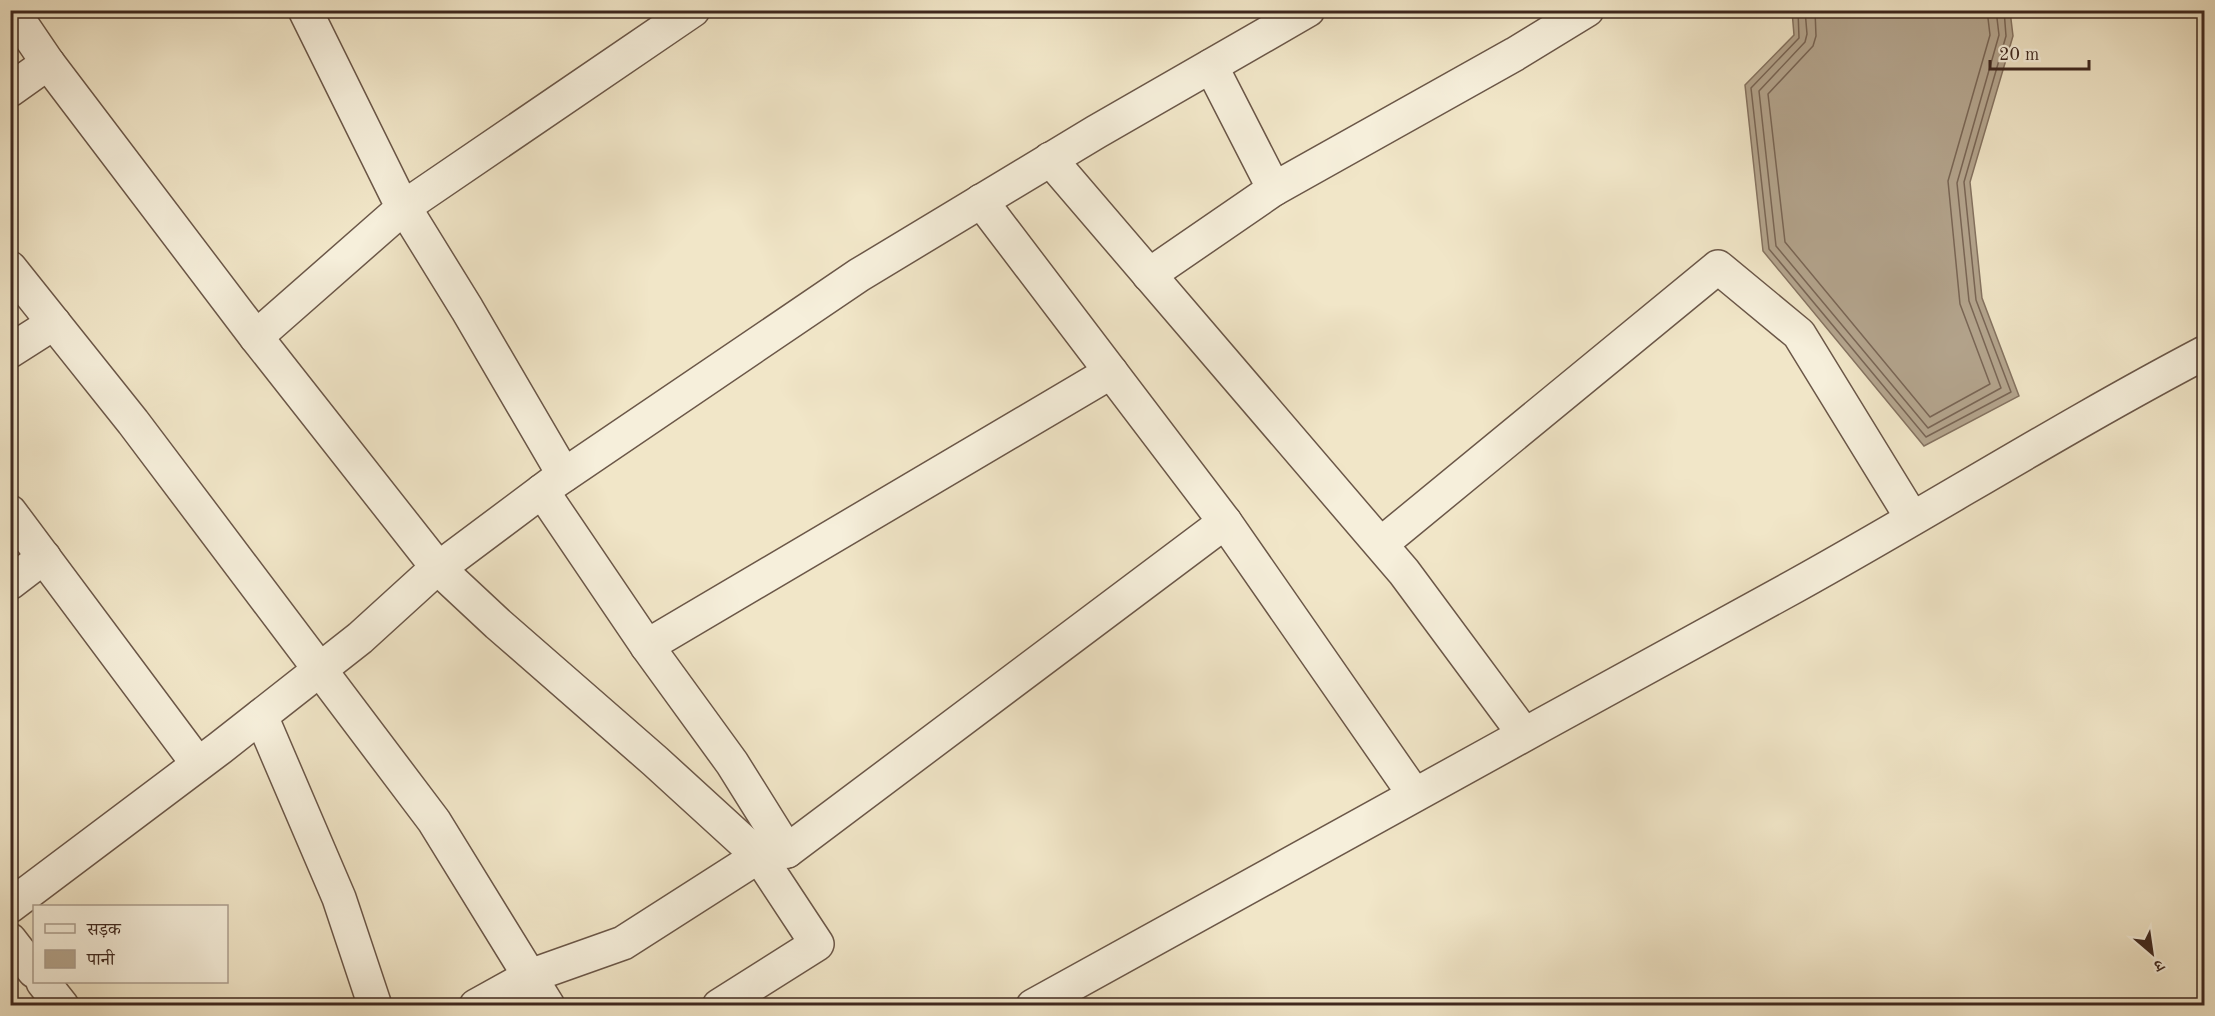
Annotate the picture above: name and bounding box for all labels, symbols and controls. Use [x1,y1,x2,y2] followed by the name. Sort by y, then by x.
[1990,33,2089,71] scale bar
[1999,46,2039,64] text: 20 m
[33,905,228,983] legend
[86,921,122,939] text: सड़क
[2122,923,2182,983] north arrow
[86,949,116,969] text: पानी
[2149,955,2167,974] text: उ

